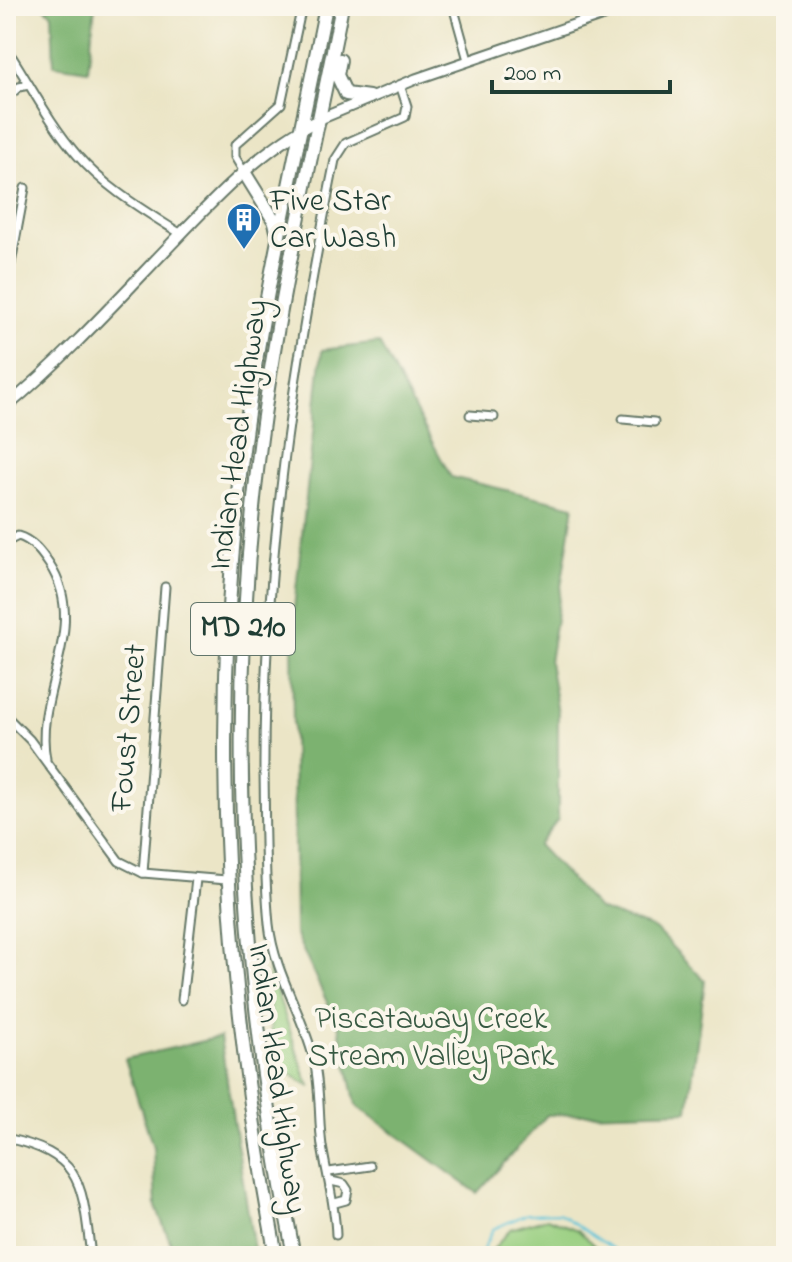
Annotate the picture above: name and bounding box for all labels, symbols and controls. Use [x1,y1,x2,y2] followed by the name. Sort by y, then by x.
[492,44,670,94] scale bar
[504,57,561,92] text: 200 m
[269,179,396,263] place label: Five Star Car Wash
[225,201,263,251] building icon: Five Star Car Wash
[198,297,282,573] street label: Indian Head Highway
[191,603,295,655] road number: MD 210
[99,642,161,815] street label: Foust Street
[234,941,318,1217] street label: Indian Head Highway
[308,997,555,1081] park label: Piscataway Creek Stream Valley Park

